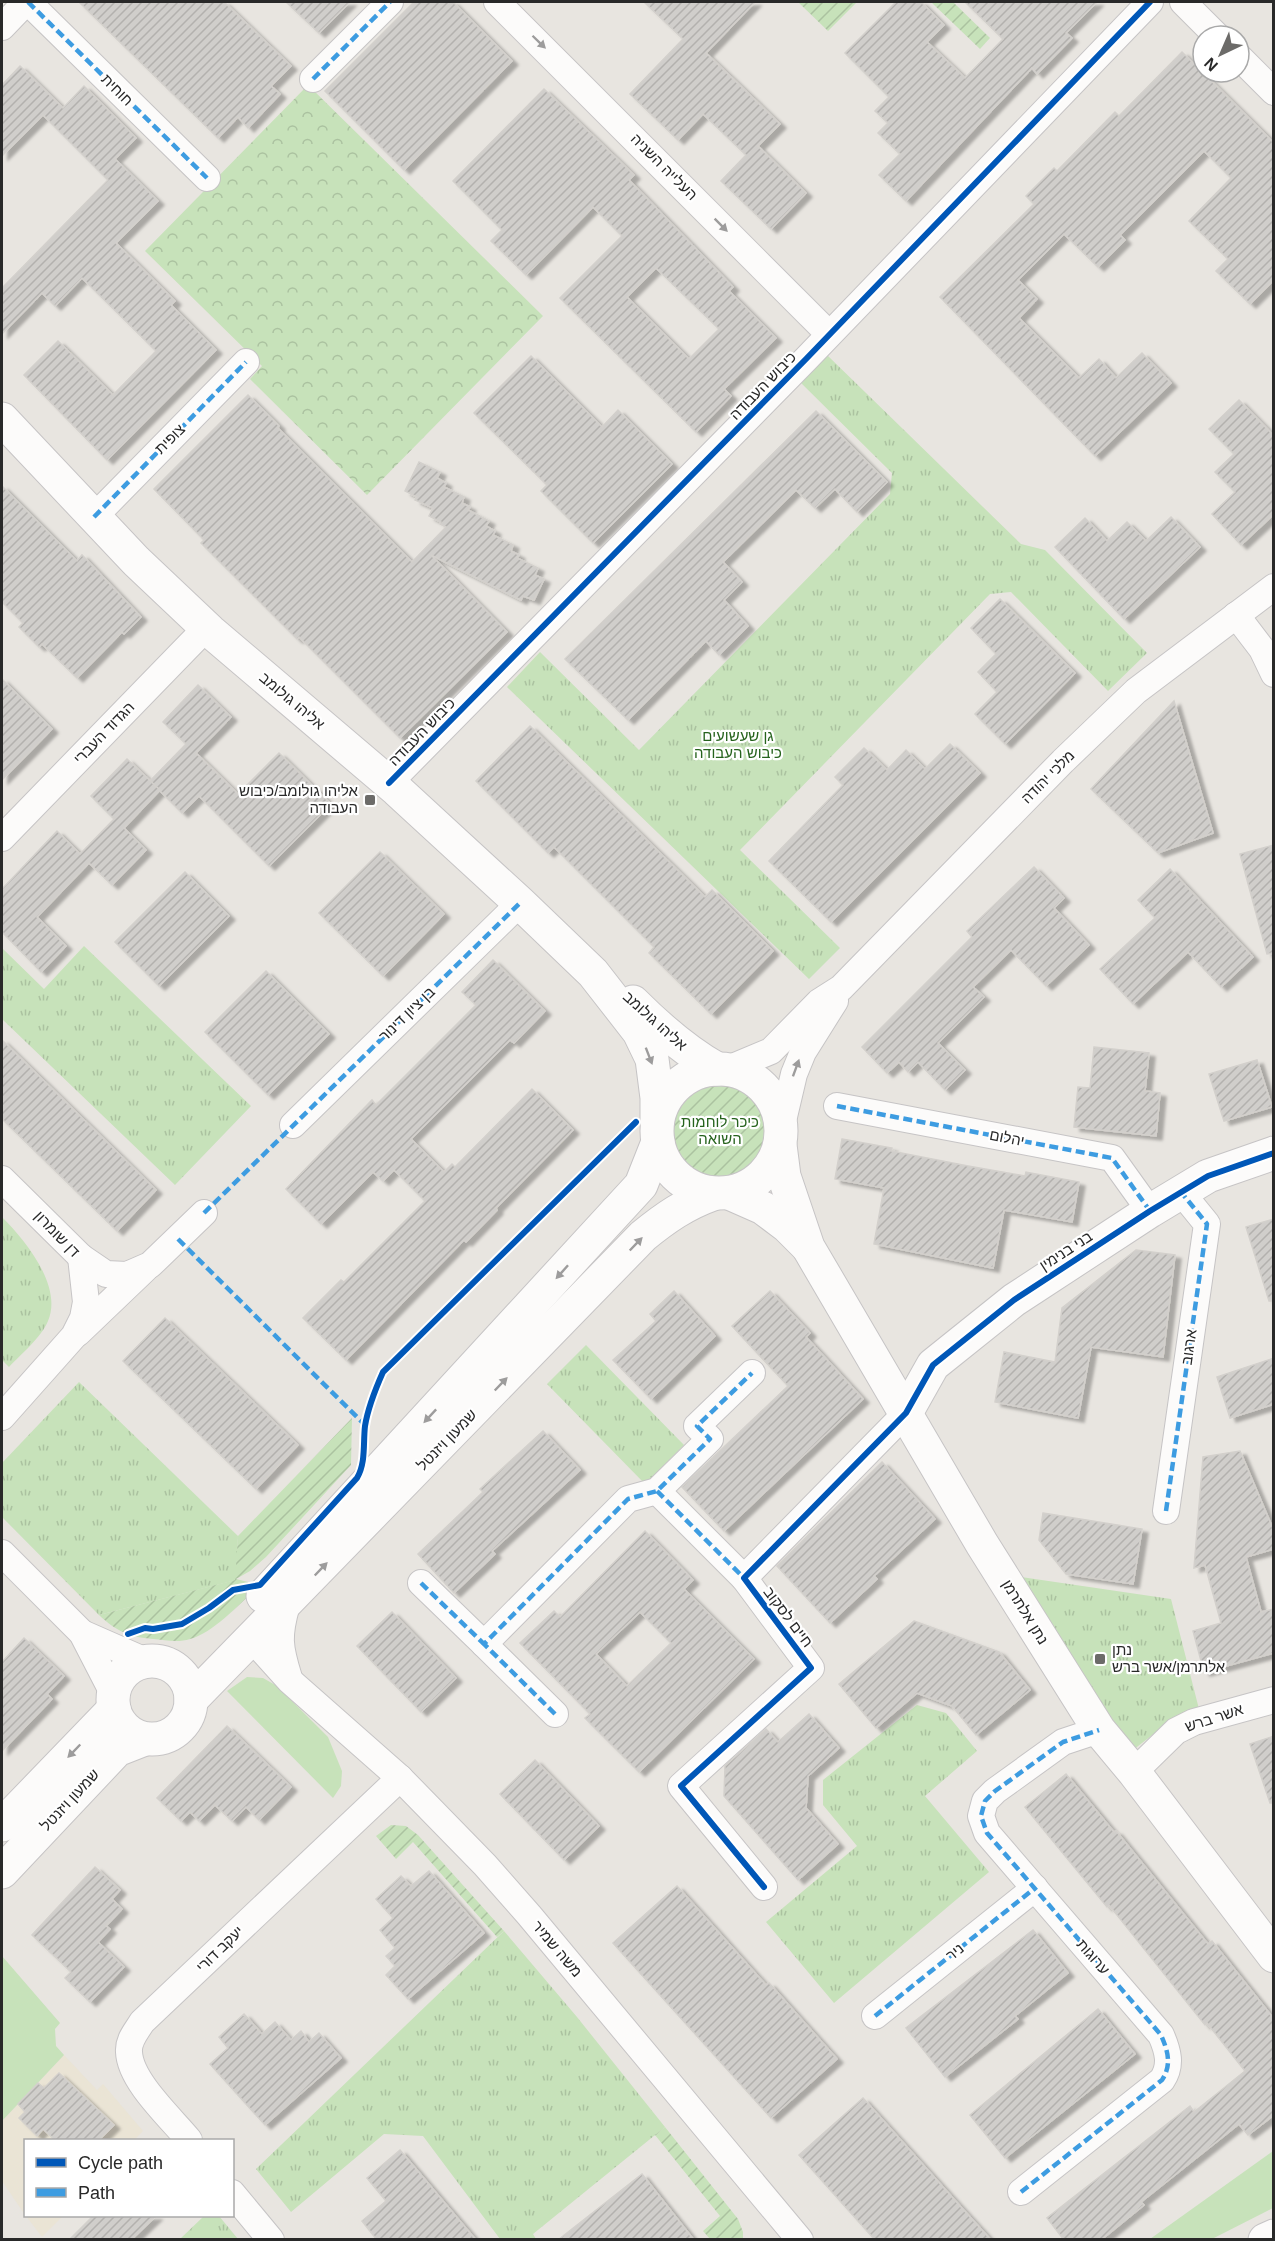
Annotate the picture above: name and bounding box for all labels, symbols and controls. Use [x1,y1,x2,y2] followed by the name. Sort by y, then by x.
[1191,24,1251,84] north arrow
[532,35,546,49] one-way arrow
[1201,54,1221,75] text: N
[98,70,137,109] street label: חוחית
[628,130,701,203] street label: העלייה השניה
[714,218,728,233] one-way arrow
[726,348,799,423] street label: כיבוש העבודה
[151,420,188,457] street label: צופית
[256,669,329,733] street label: אליהו גולומב
[385,694,458,769] street label: כיבוש העבודה
[70,698,137,767] street label: הגדוד העברי
[694,727,782,761] park label: גן שעשועים כיבוש העבודה
[1018,747,1078,807] street label: מלכי יהודה
[239,782,359,816] place label: אליהו גולומב/כיבוש העבודה
[363,793,377,807] marker: אליהו גולומב/כיבוש העבודה
[375,983,438,1044] street label: בן ציון דינור
[620,988,691,1054] street label: אליהו גולומב
[644,1047,654,1065] one-way arrow
[792,1059,802,1077] one-way arrow
[681,1113,759,1147] park label: כיכר לוחמות השואה
[988,1126,1026,1149] street label: יהלום
[31,1207,83,1260] street label: דן שומרון
[1036,1227,1095,1274] street label: בני בנימין
[629,1236,643,1251] one-way arrow
[555,1265,569,1280] one-way arrow
[1178,1327,1200,1366] street label: ארגוב
[494,1377,508,1392] one-way arrow
[413,1406,480,1474] street label: שמעון ויזנטל
[424,1408,437,1423] one-way arrow
[313,1562,327,1576] one-way arrow
[999,1576,1052,1647] street label: נתן אלתרמן
[760,1583,817,1650] street label: חיים לסקוב
[1112,1641,1226,1675] place label: נתן אלתרמן/אשר ברש
[1093,1652,1107,1666] marker: נתן אלתרמן/אשר ברש
[1183,1700,1246,1735] street label: אשר ברש
[67,1743,81,1757] one-way arrow
[37,1765,102,1834] street label: שמעון ויזנטל
[529,1917,586,1980] street label: משה שמיר
[193,1922,247,1975] street label: יעקב דורי
[1073,1936,1113,1978] street label: ערוגות
[942,1939,967,1964] street label: ניר
[24,2139,234,2217] legend
[78,2153,163,2173] text: Cycle path
[78,2183,115,2203] text: Path

